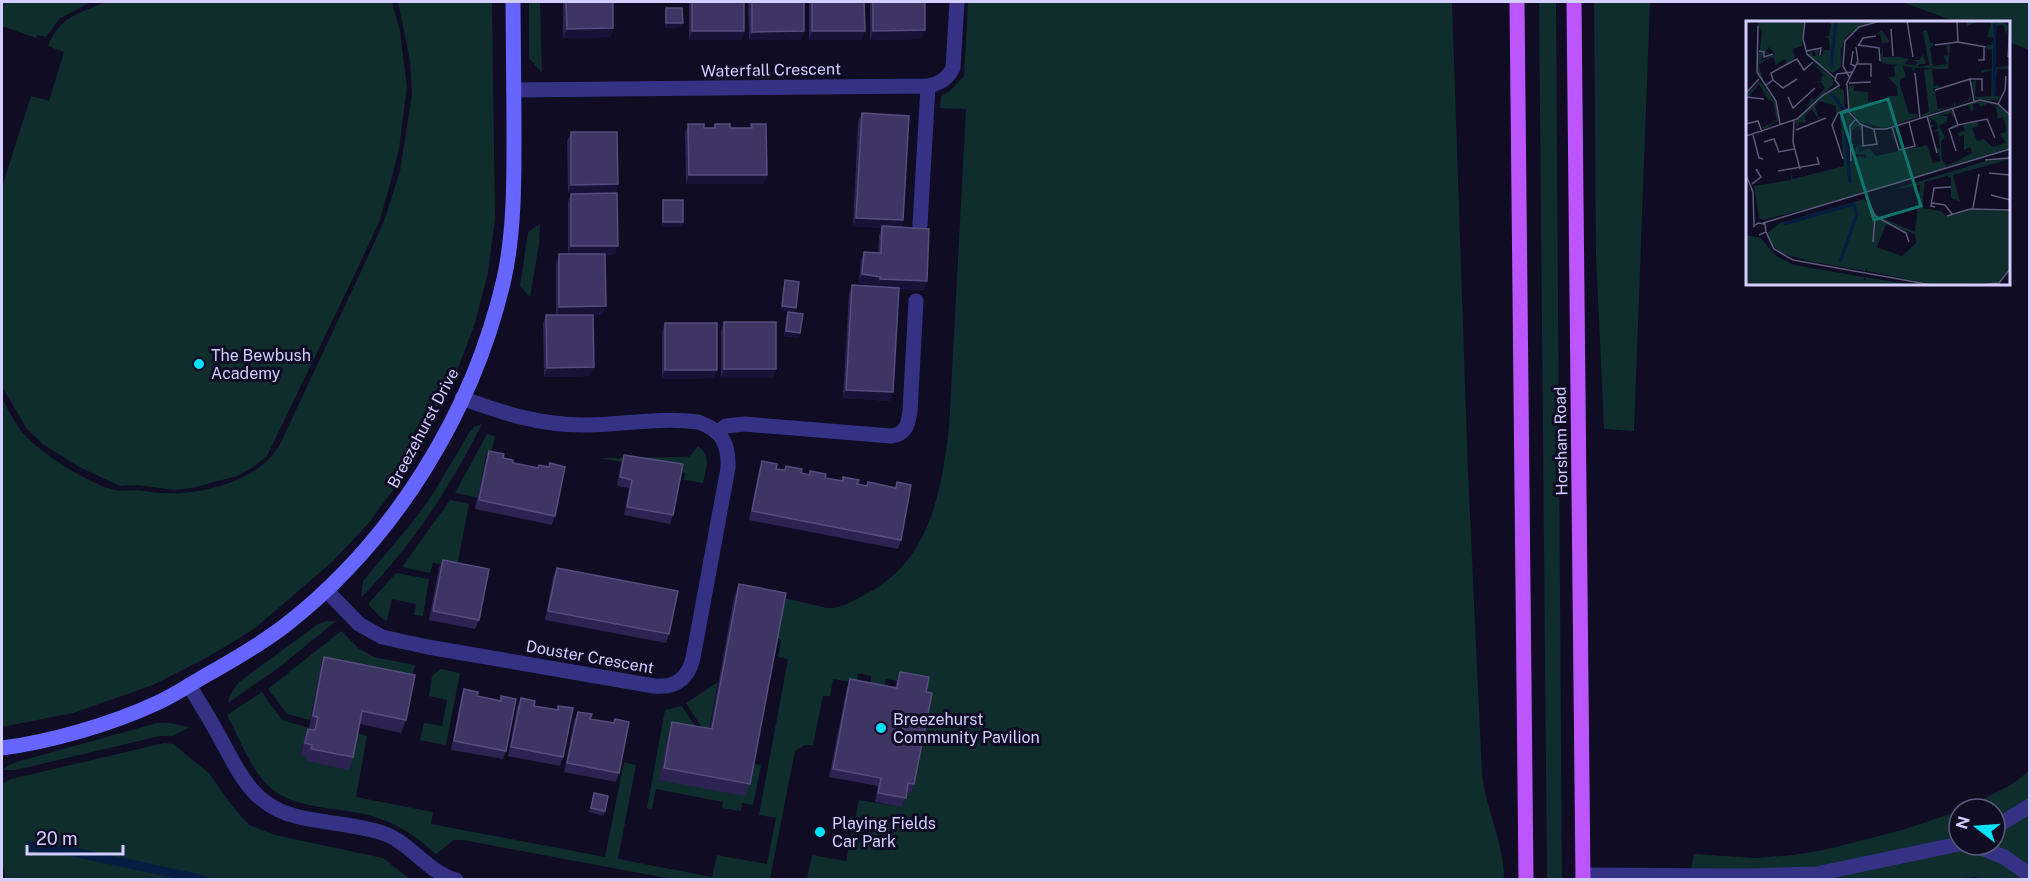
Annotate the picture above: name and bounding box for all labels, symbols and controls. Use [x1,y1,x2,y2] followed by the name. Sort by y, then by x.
[1746,21,2010,285] inset map
[701,59,841,81] street label: Waterfall Crescent
[211,346,311,383] place label: The Bewbush Academy
[192,357,206,371] marker: The Bewbush Academy
[383,365,463,491] street label: Breezehurst Drive
[1551,386,1571,496] street label: Horsham Road
[525,636,655,678] street label: Douster Crescent
[893,710,1040,747] place label: Breezehurst Community Pavilion
[874,721,888,735] marker: Breezehurst Community Pavilion
[1947,797,2007,857] north arrow
[832,814,936,851] place label: Playing Fields Car Park
[1952,814,1974,832] text: N
[27,818,123,856] scale bar
[813,825,827,839] marker: Playing Fields Car Park
[36,828,78,849] text: 20 m

